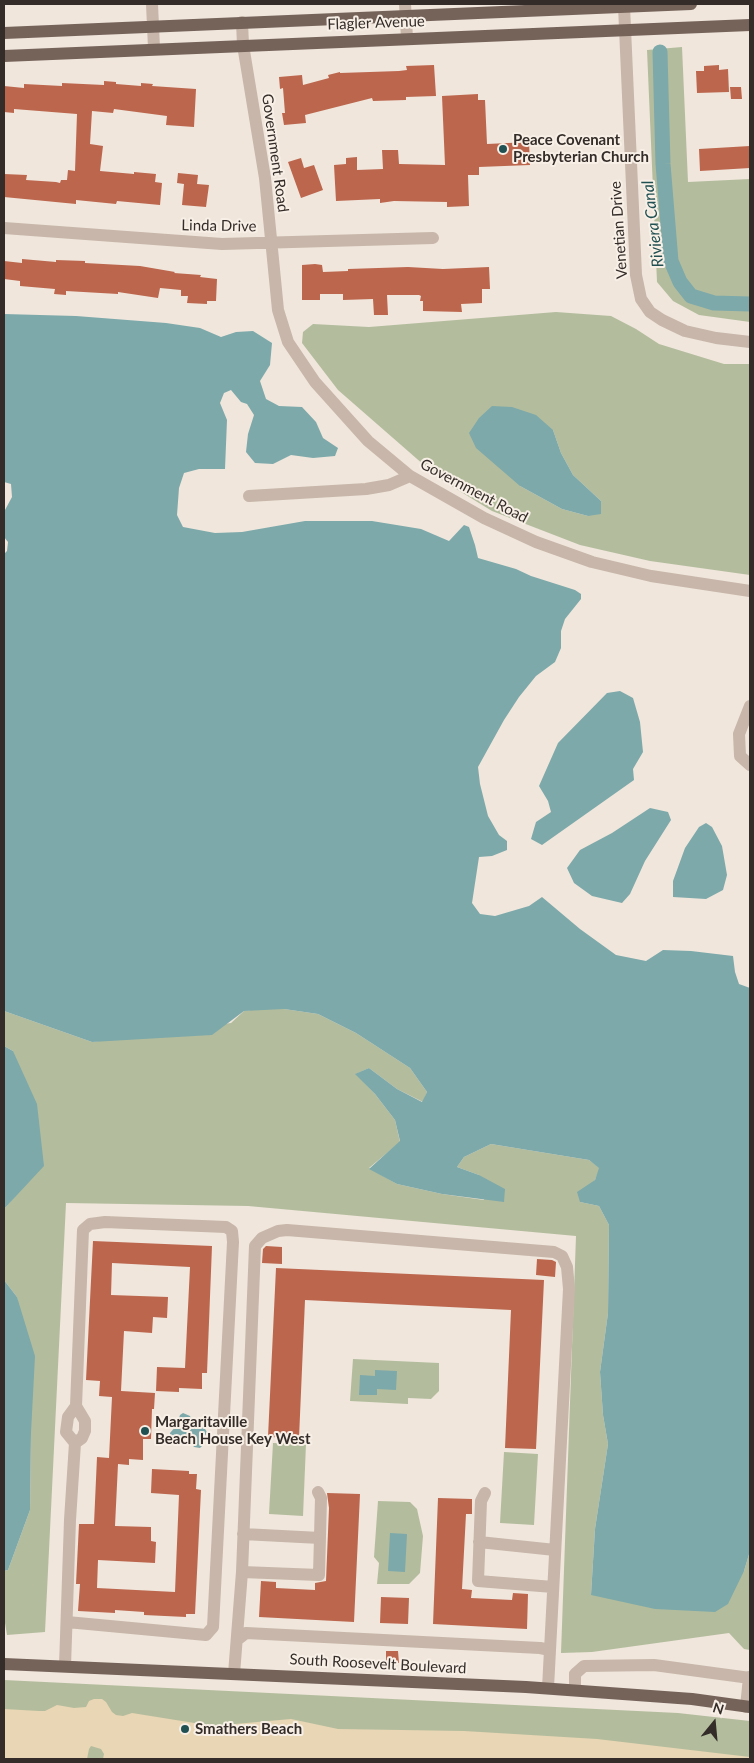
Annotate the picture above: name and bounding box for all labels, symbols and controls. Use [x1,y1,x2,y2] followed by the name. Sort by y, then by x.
[327,12,425,34] street label: Flagler Avenue
[258,93,292,213] street label: Government Road
[513,131,649,166] place label: Peace Covenant Presbyterian Church
[497,143,509,155] marker: Peace Covenant Presbyterian Church
[638,180,668,268] water label: Riviera Canal
[607,181,631,279] street label: Venetian Drive
[181,216,257,236] street label: Linda Drive
[417,455,531,527] street label: Government Road
[155,1413,310,1448] place label: Margaritaville Beach House Key West
[139,1425,151,1437] marker: Margaritaville Beach House Key West
[289,1650,467,1678] street label: South Roosevelt Boulevard
[689,1698,739,1748] north arrow
[711,1698,726,1718] text: N
[195,1720,302,1738] place label: Smathers Beach
[179,1723,191,1735] marker: Smathers Beach

